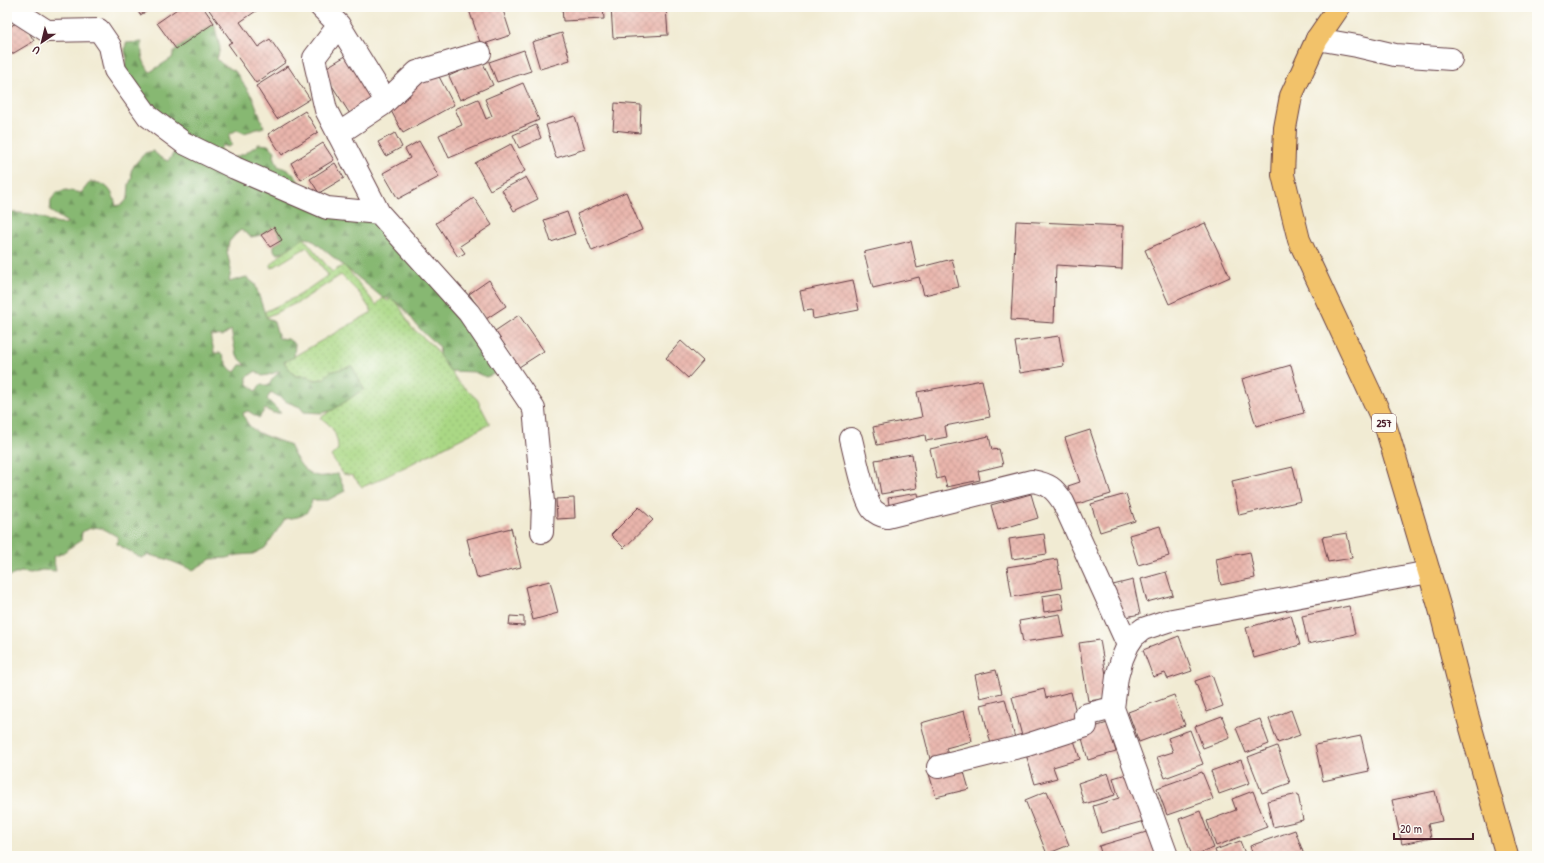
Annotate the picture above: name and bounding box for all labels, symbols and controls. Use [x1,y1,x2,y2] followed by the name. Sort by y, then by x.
[22,22,62,62] north arrow
[30,43,43,58] text: U
[1372,414,1396,432] road number: 257
[1394,815,1473,841] scale bar
[1400,820,1422,837] text: 20 m

